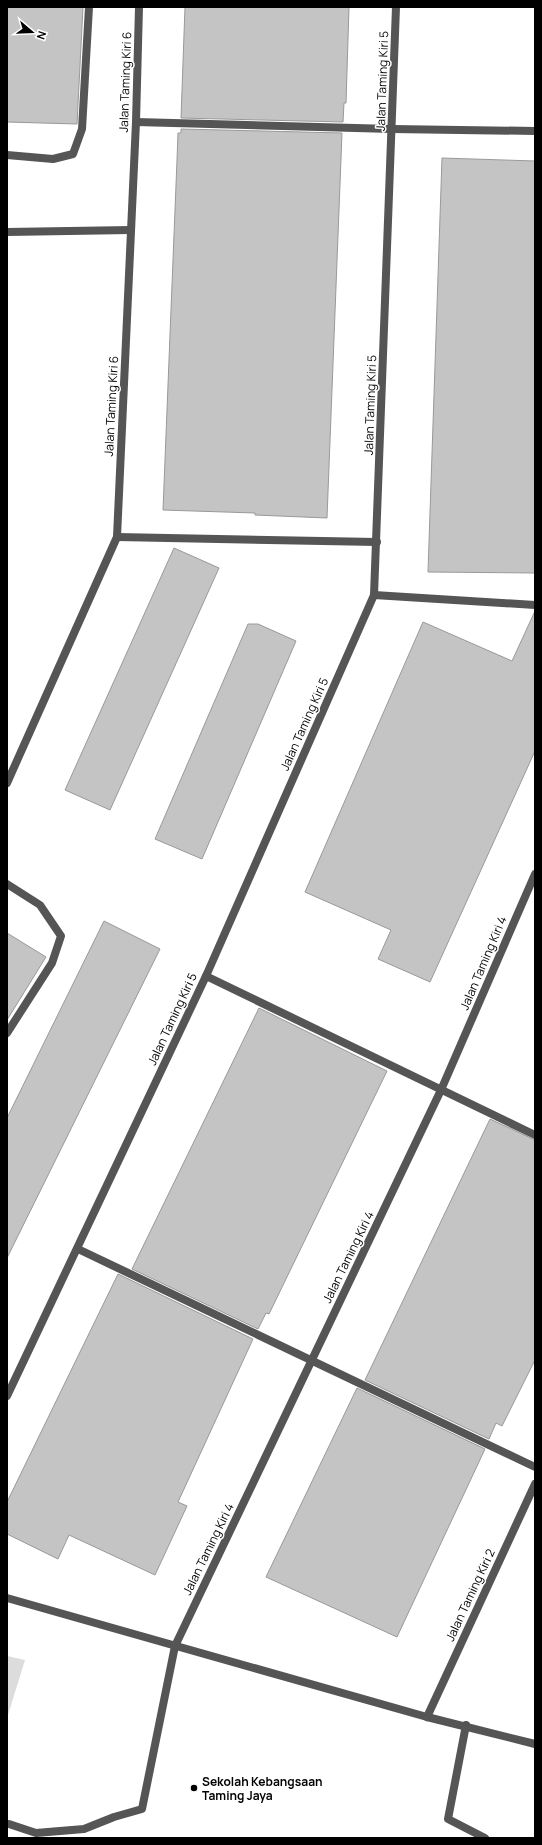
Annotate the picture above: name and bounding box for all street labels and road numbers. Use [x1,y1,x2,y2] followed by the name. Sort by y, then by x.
[115,31,135,133] street label: Jalan Taming Kiri 6
[372,31,392,131] street label: Jalan Taming Kiri 5
[100,355,122,457] street label: Jalan Taming Kiri 6
[360,355,380,455] street label: Jalan Taming Kiri 5
[276,675,332,773] street label: Jalan Taming Kiri 5
[456,913,510,1013] street label: Jalan Taming Kiri 4
[143,970,201,1068] street label: Jalan Taming Kiri 5
[318,1208,378,1306] street label: Jalan Taming Kiri 4
[178,1500,238,1598] street label: Jalan Taming Kiri 4
[441,1546,499,1644] street label: Jalan Taming Kiri 2

